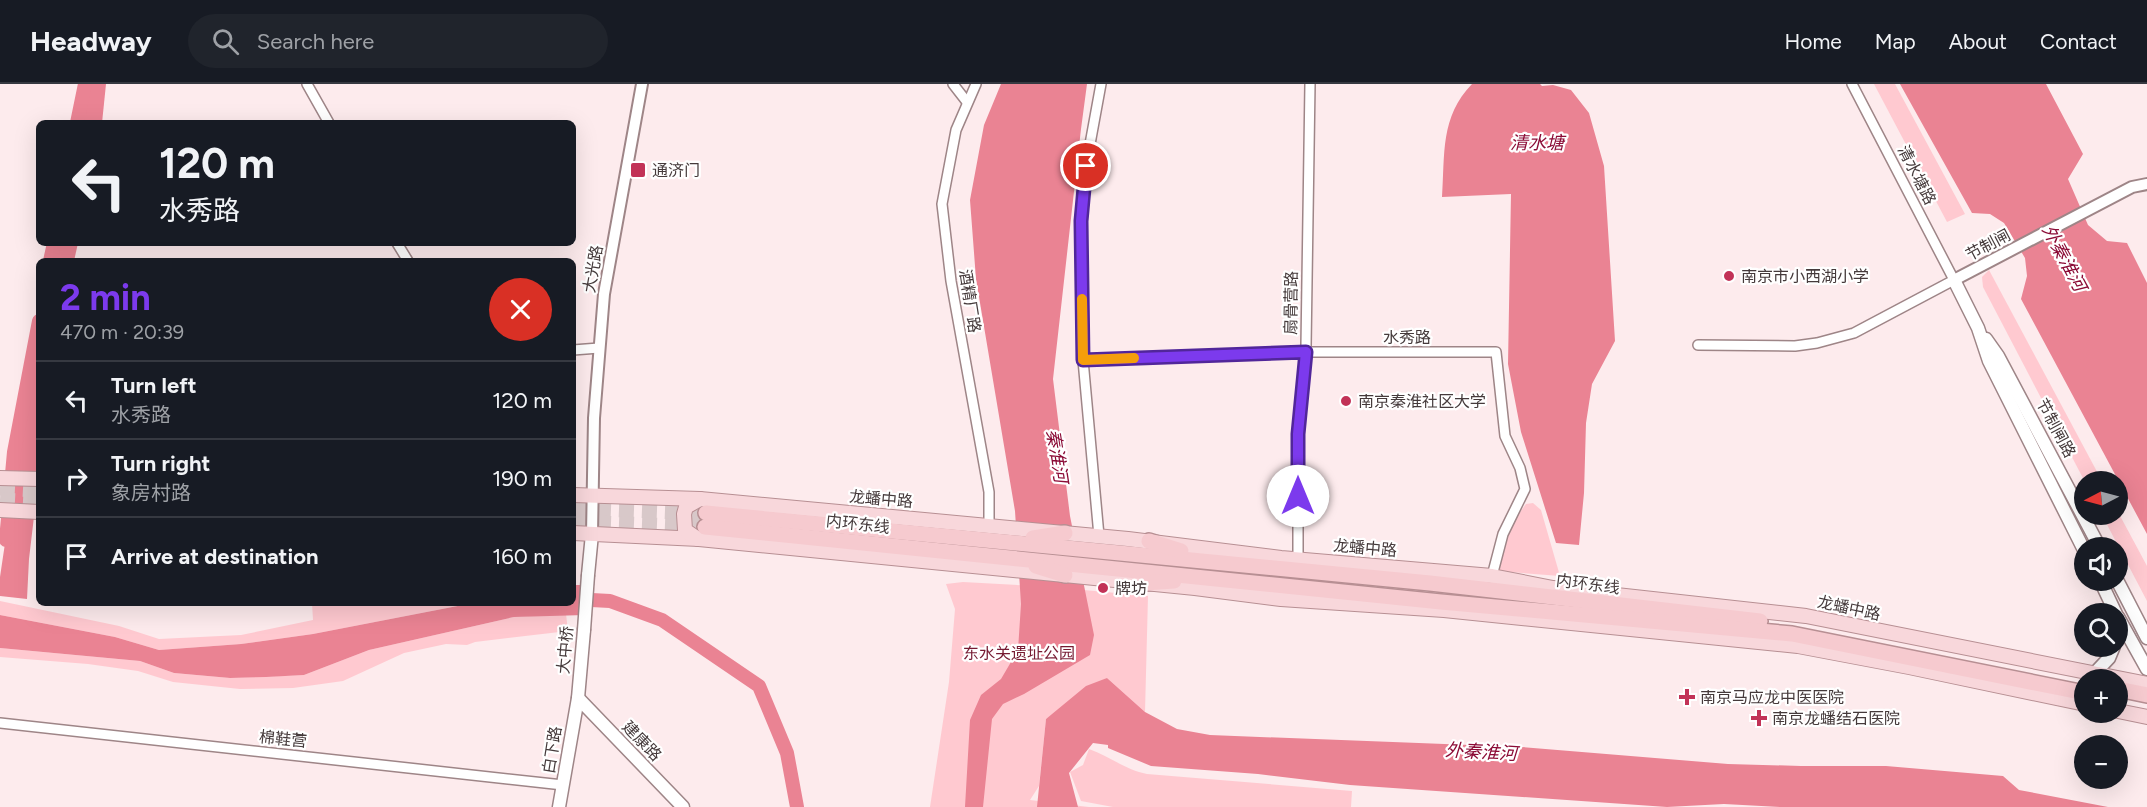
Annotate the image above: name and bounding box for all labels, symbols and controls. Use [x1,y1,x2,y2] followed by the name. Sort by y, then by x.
[188,14,608,68] search box
[30,24,152,58] text: Headway
[209,25,242,58] icon: search
[257,28,374,55] text: Search here
[1785,29,1842,54] text: Home
[1875,29,1916,54] text: Map
[1949,29,2007,54] text: About
[2040,29,2117,54] text: Contact
[1510,132,1567,154] water label: 清水塘
[159,138,275,189] text: 120 m
[1060,140,1111,191] pin
[1894,142,1940,208] street label: 清水塘路
[60,144,138,222] icon: left
[1069,149,1102,182] icon: arrive
[629,161,647,179] marker: 通济门
[652,161,700,180] place label: 通济门
[159,194,240,227] text: 水秀路
[2037,221,2092,298] water label: 外秦淮河
[1962,225,2014,265] street label: 节制闸
[579,244,607,294] street label: 大光路
[1741,267,1869,286] place label: 南京市小西湖小学
[956,268,984,334] street label: 酒精厂路
[1722,269,1736,283] marker: 南京市小西湖小学
[1281,271,1301,335] street label: 扇骨营路
[60,276,151,319] text: 2 min
[489,278,552,341] button: close
[60,320,184,344] text: 470 m · 20:39
[1383,328,1431,347] street label: 水秀路
[111,372,197,399] text: Turn left
[60,384,93,417] icon: left
[492,387,552,414] text: 120 m
[1358,392,1486,411] place label: 南京秦淮社区大学
[1339,394,1353,408] marker: 南京秦淮社区大学
[2033,395,2079,461] street label: 节制闸路
[111,403,171,427] text: 水秀路
[1042,428,1073,487] water label: 秦淮河
[111,450,210,477] text: Turn right
[60,462,93,495] icon: right
[1266,464,1330,528] position arrow
[492,465,552,492] text: 190 m
[2074,471,2128,525] north arrow
[2074,471,2128,789] map controls
[111,481,191,505] text: 象房村路
[848,487,914,511] street label: 龙蟠中路
[825,511,891,537] street label: 内环东线
[1332,536,1398,560] street label: 龙蟠中路
[2074,537,2128,591] button: sound
[60,540,93,573] icon: arrive
[111,543,319,570] text: Arrive at destination
[492,543,552,570] text: 160 m
[1555,571,1621,597] street label: 内环东线
[1115,579,1147,598] place label: 牌坊
[1096,581,1110,595] marker: 牌坊
[1816,592,1882,624] street label: 龙蟠中路
[2074,603,2128,657] button: search
[553,625,577,675] street label: 大中桥
[963,644,1075,663] park label: 东水关遗址公园
[2074,669,2128,723] button: +
[1678,688,1696,706] marker: 南京马应龙中医医院
[1700,688,1844,707] place label: 南京马应龙中医医院
[1750,709,1768,727] marker: 南京龙蟠结石医院
[1772,709,1900,728] place label: 南京龙蟠结石医院
[618,717,666,765] street label: 建康路
[539,725,565,775] street label: 白下路
[258,727,308,751] street label: 棉鞋营
[2074,735,2128,789] button: −
[1444,739,1521,765] water label: 外秦淮河

